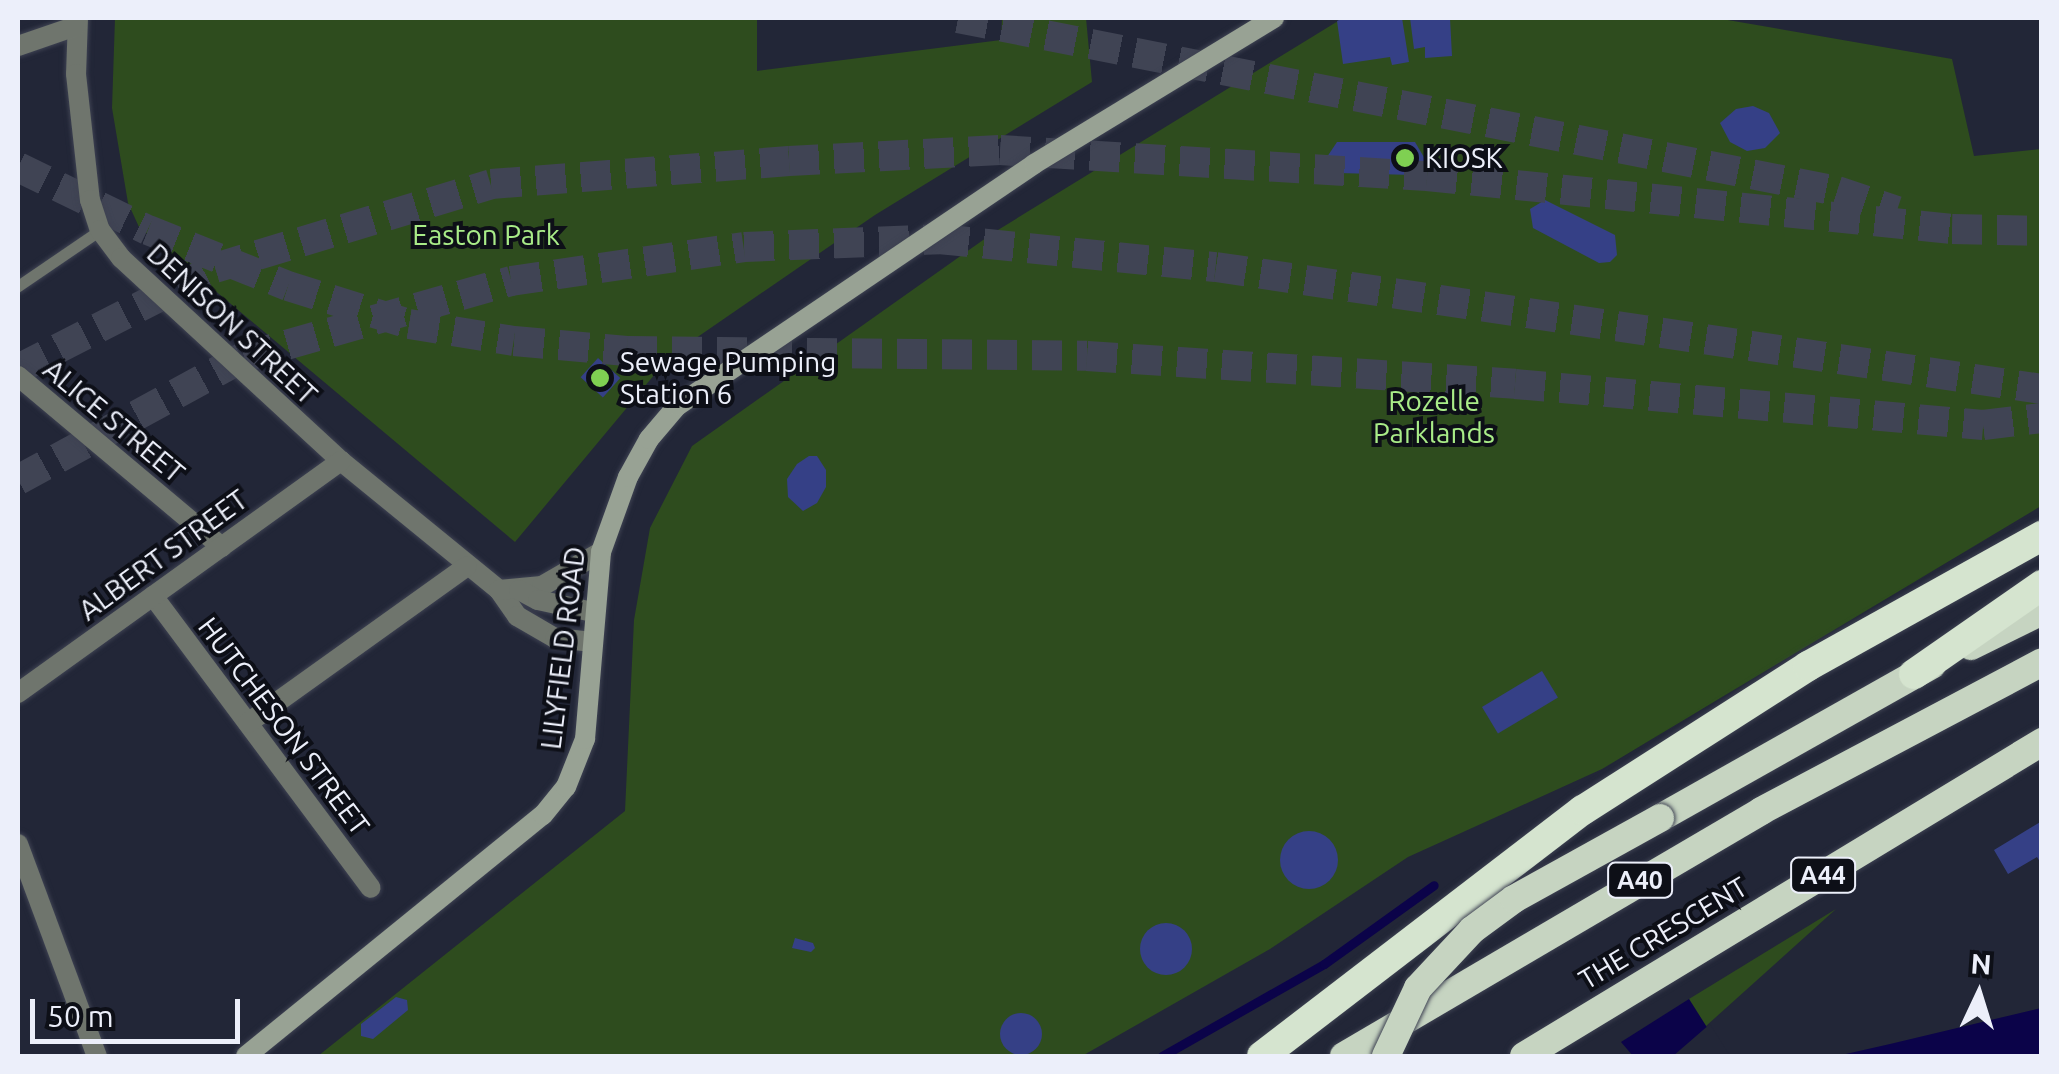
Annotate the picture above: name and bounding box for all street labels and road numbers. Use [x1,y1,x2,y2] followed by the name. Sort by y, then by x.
[140,237,324,411] street label: DENISON STREET
[37,352,191,490] street label: ALICE STREET
[72,483,254,627] street label: ALBERT STREET
[534,545,592,751] street label: LILYFIELD ROAD
[191,611,377,841] street label: HUTCHESON STREET
[1788,855,1858,895] road number: A44
[1605,860,1675,900] road number: A40
[1573,870,1753,996] street label: THE CRESCENT

